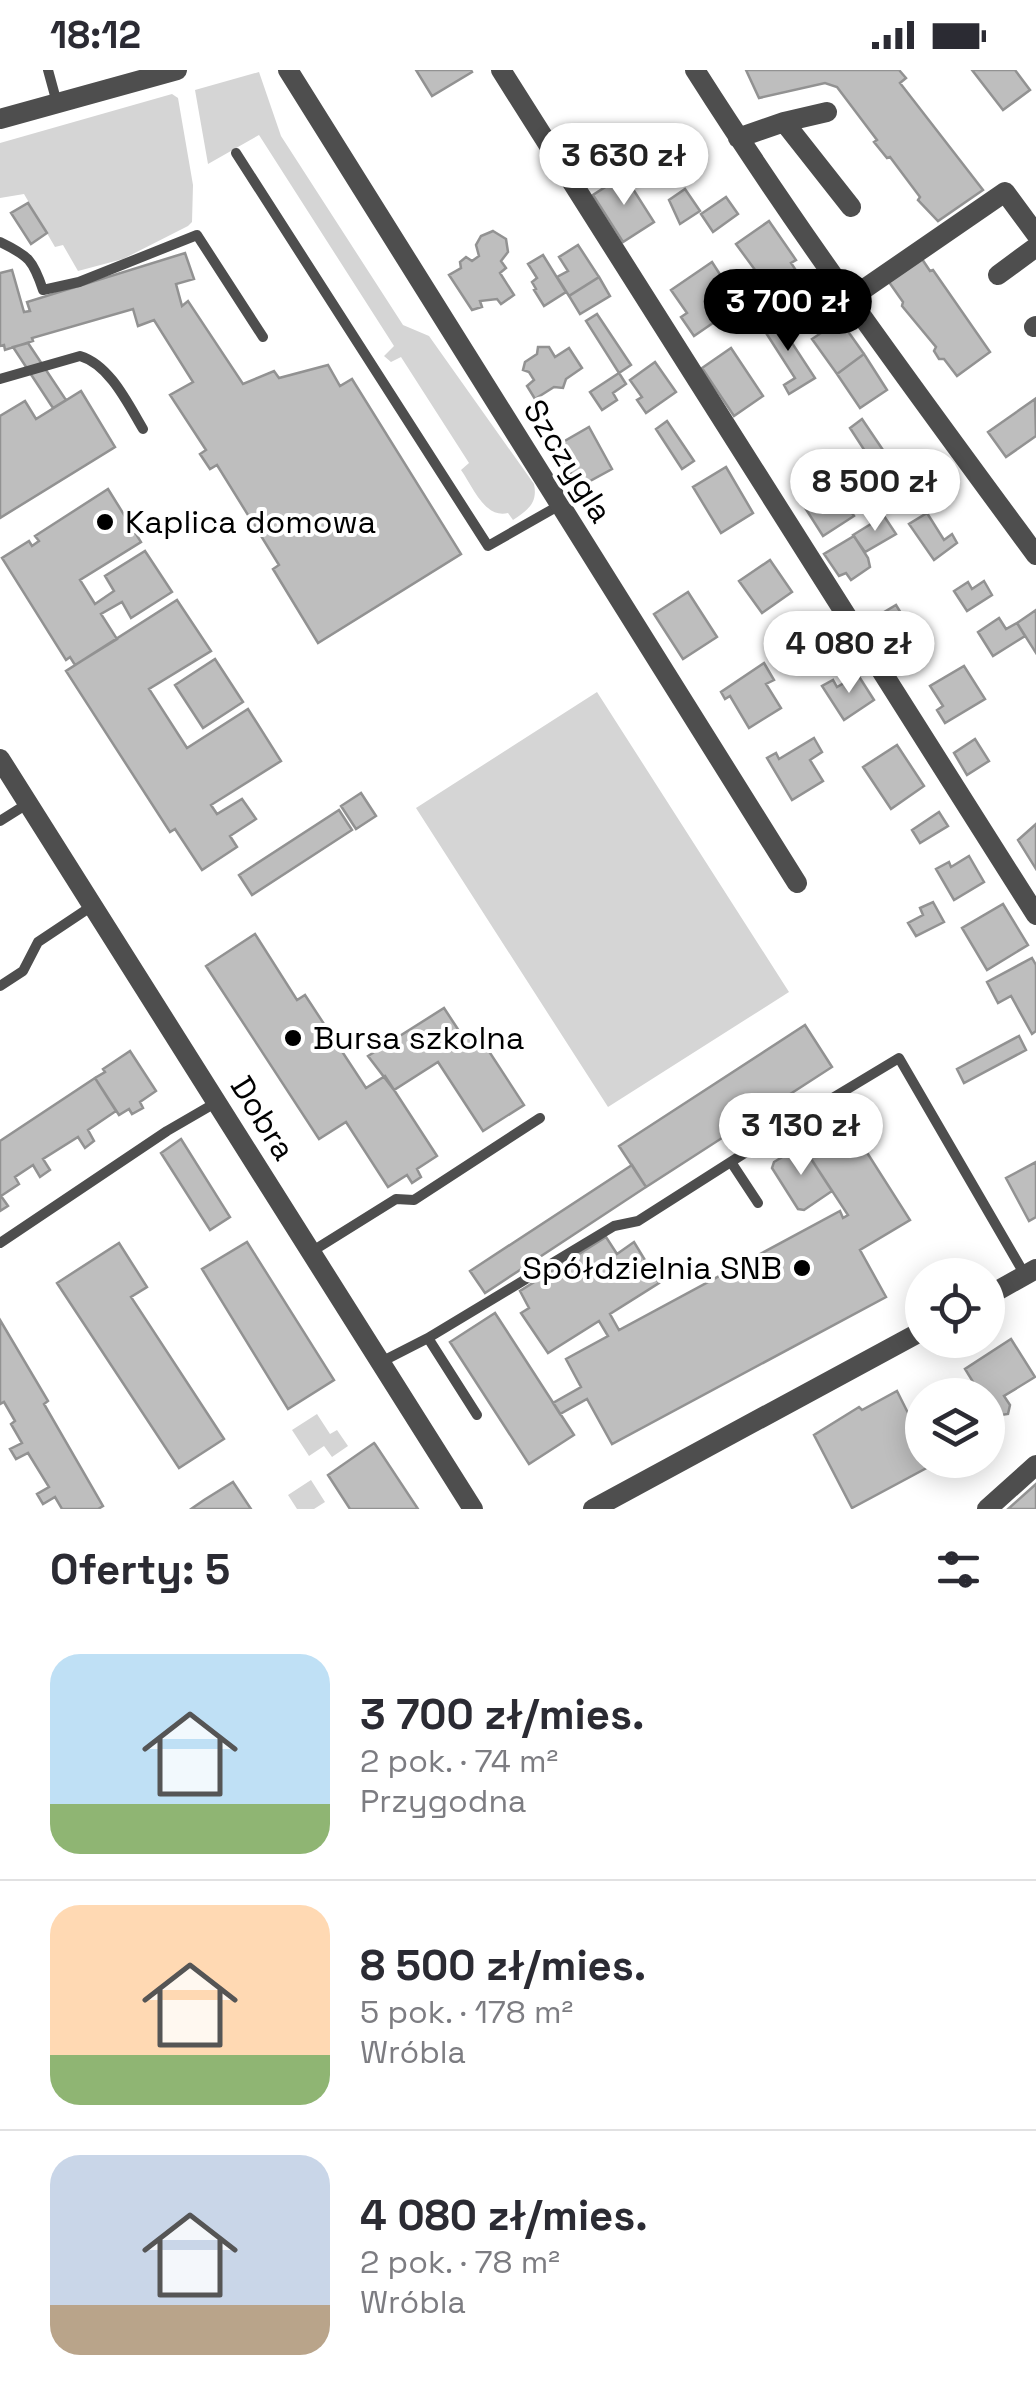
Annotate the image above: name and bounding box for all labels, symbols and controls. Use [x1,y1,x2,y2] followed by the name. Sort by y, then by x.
[50,11,141,59] text: 18:12
[521,123,727,208] pin: 3 630 zł
[561,135,687,175] text: 3 630 zł
[685,269,891,354] pin: 3 700 zł
[726,281,850,321] text: 3 700 zł
[515,392,621,530] street label: Szczygla
[772,449,978,534] pin: 8 500 zł
[812,461,938,501] text: 8 500 zł
[125,502,376,542] place label: Kaplica domowa
[94,511,116,533] marker: Kaplica domowa
[746,611,952,696] pin: 4 080 zł
[786,623,912,663] text: 4 080 zł
[313,1018,524,1058] place label: Bursa szkolna
[282,1027,304,1049] marker: Bursa szkolna
[222,1069,304,1167] street label: Dobra
[698,1093,904,1178] pin: 3 130 zł
[741,1105,861,1145] text: 3 130 zł
[522,1248,782,1288] place label: Spółdzielnia SNB
[791,1257,813,1279] marker: Spółdzielnia SNB
[905,1258,1005,1478] map controls
[905,1258,1005,1358] button: locate
[905,1378,1005,1478] button: layers
[931,1542,986,1597] icon: filters
[50,1543,230,1596] text: Oferty: 5
[360,1688,645,1741] text: 3 700 zł/mies.
[130,1694,250,1814] icon: home
[360,1741,558,1781] text: 2 pok. · 74 m²
[360,1781,527,1821] text: Przygodna
[360,1939,646,1992] text: 8 500 zł/mies.
[130,1945,250,2065] icon: home
[360,1992,573,2032] text: 5 pok. · 178 m²
[360,2032,466,2072] text: Wróbla
[360,2189,648,2242] text: 4 080 zł/mies.
[130,2195,250,2315] icon: home
[360,2242,560,2282] text: 2 pok. · 78 m²
[360,2282,466,2322] text: Wróbla

